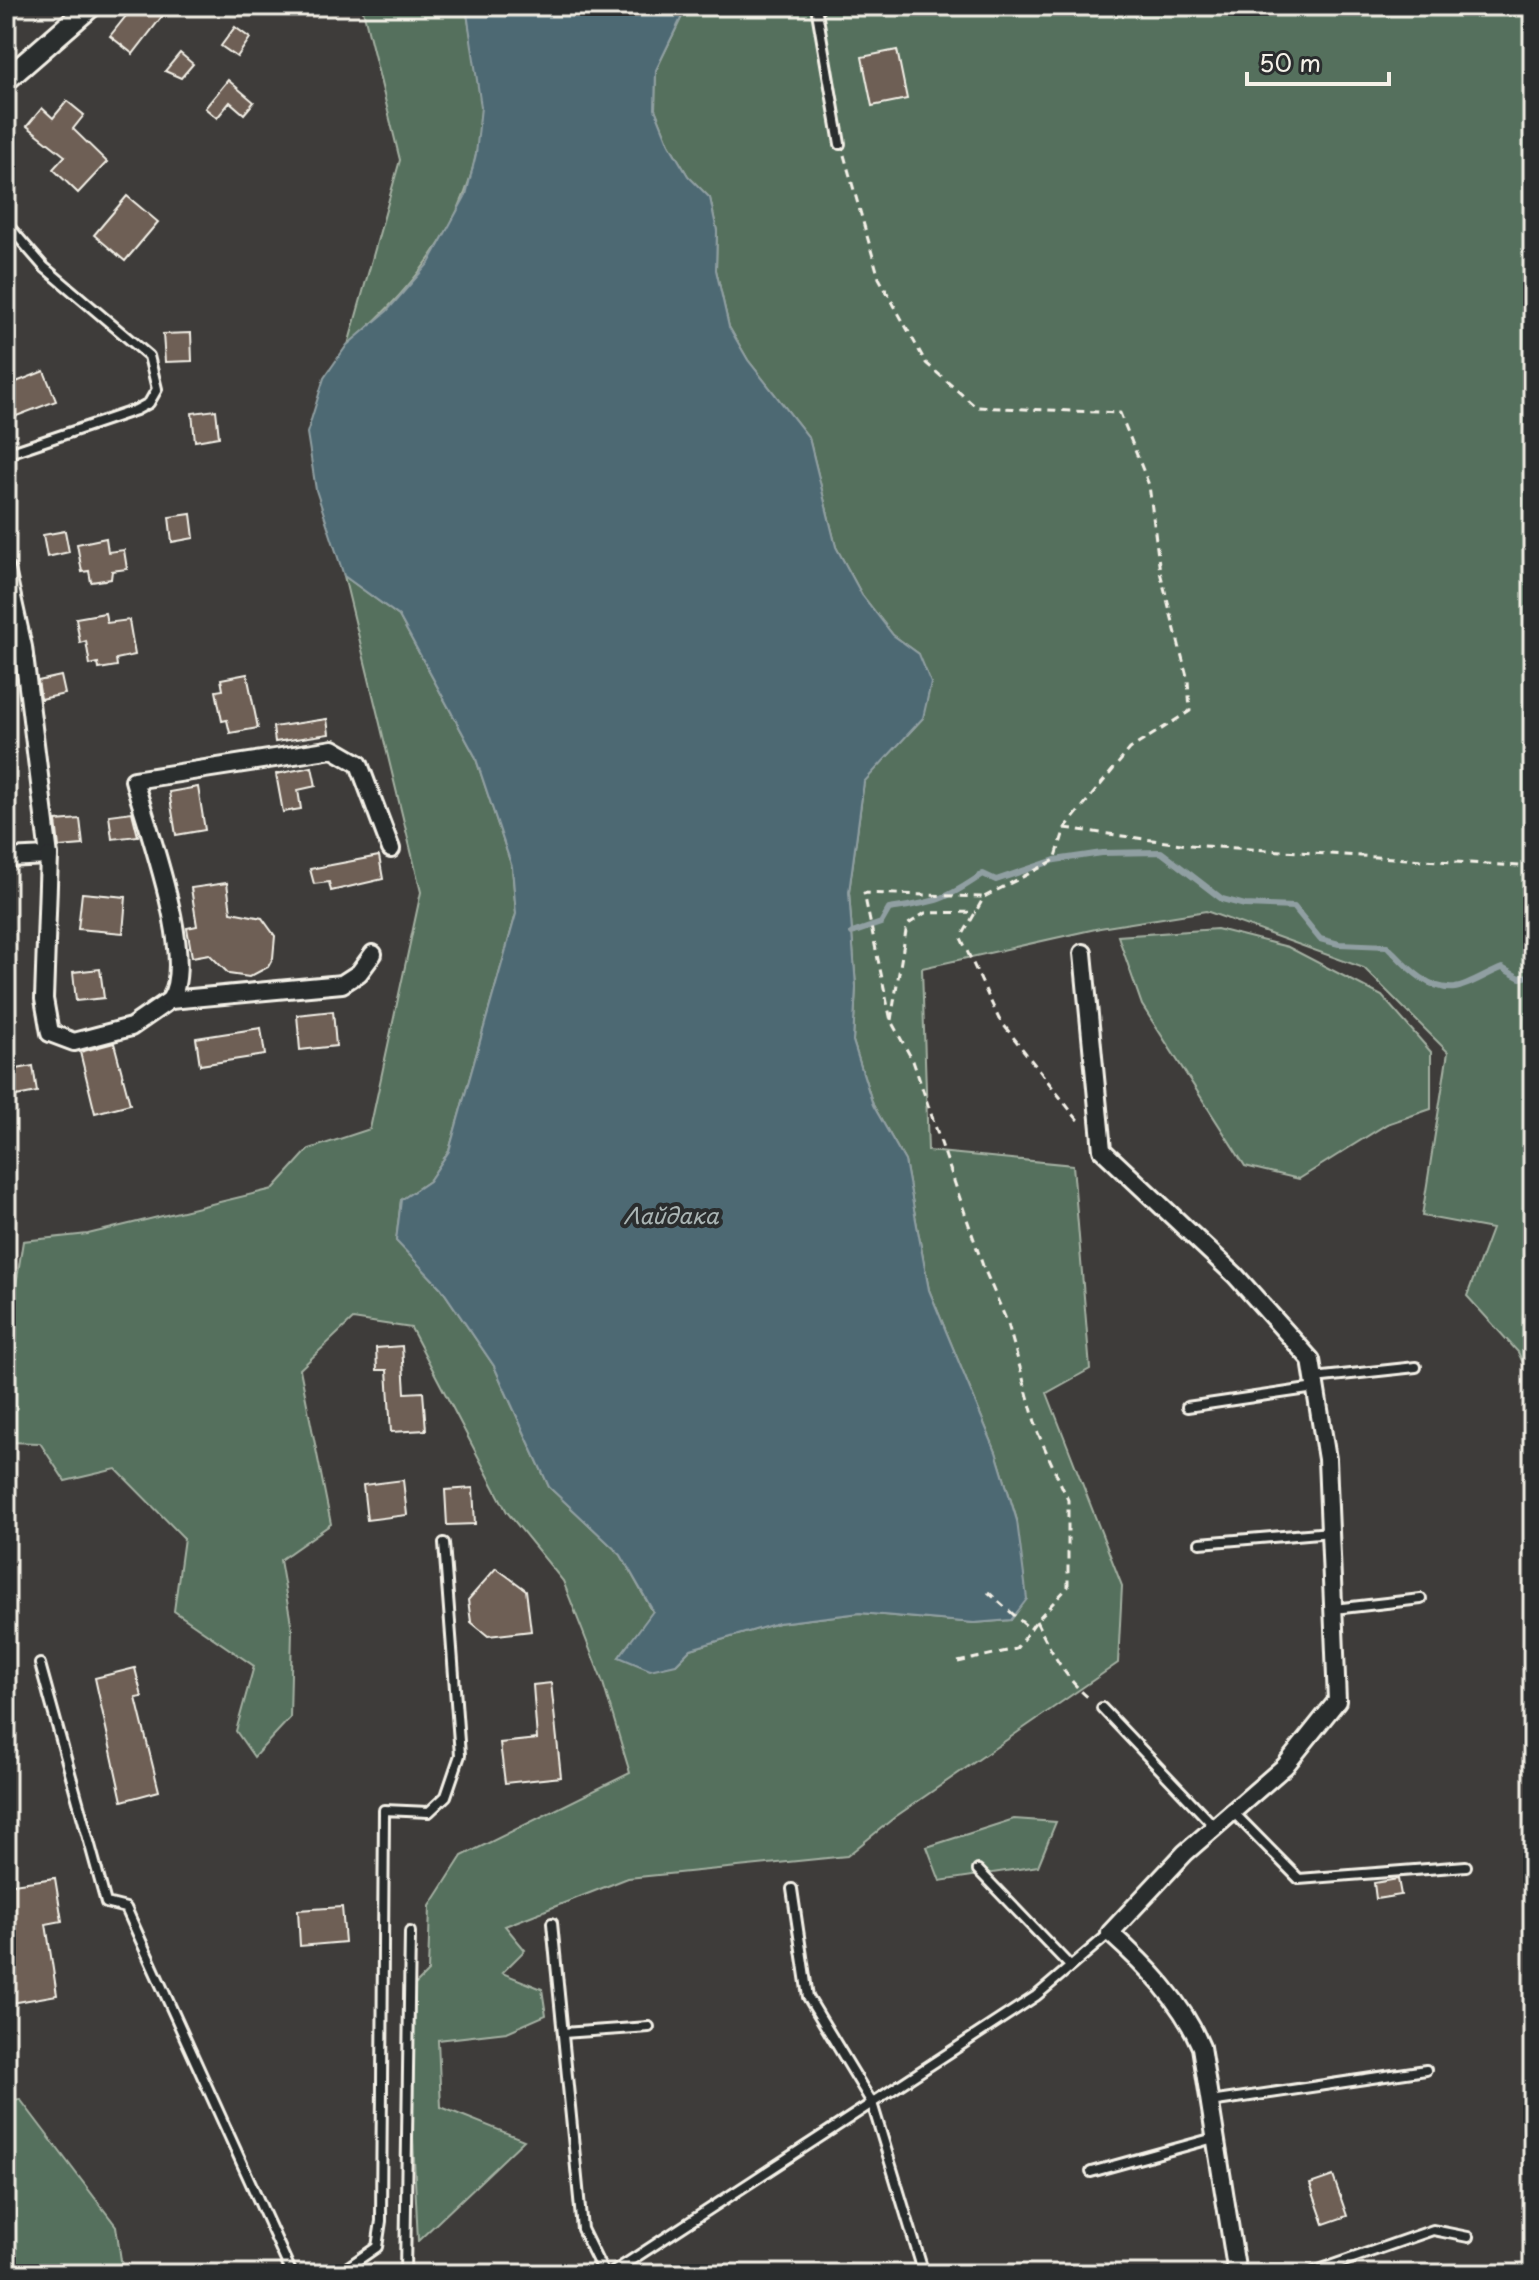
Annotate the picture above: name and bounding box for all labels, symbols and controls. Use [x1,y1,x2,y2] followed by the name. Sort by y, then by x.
[1247,36,1389,86] scale bar
[1259,44,1321,80] text: 50 m
[623,1198,720,1231] water label: Лайдака

